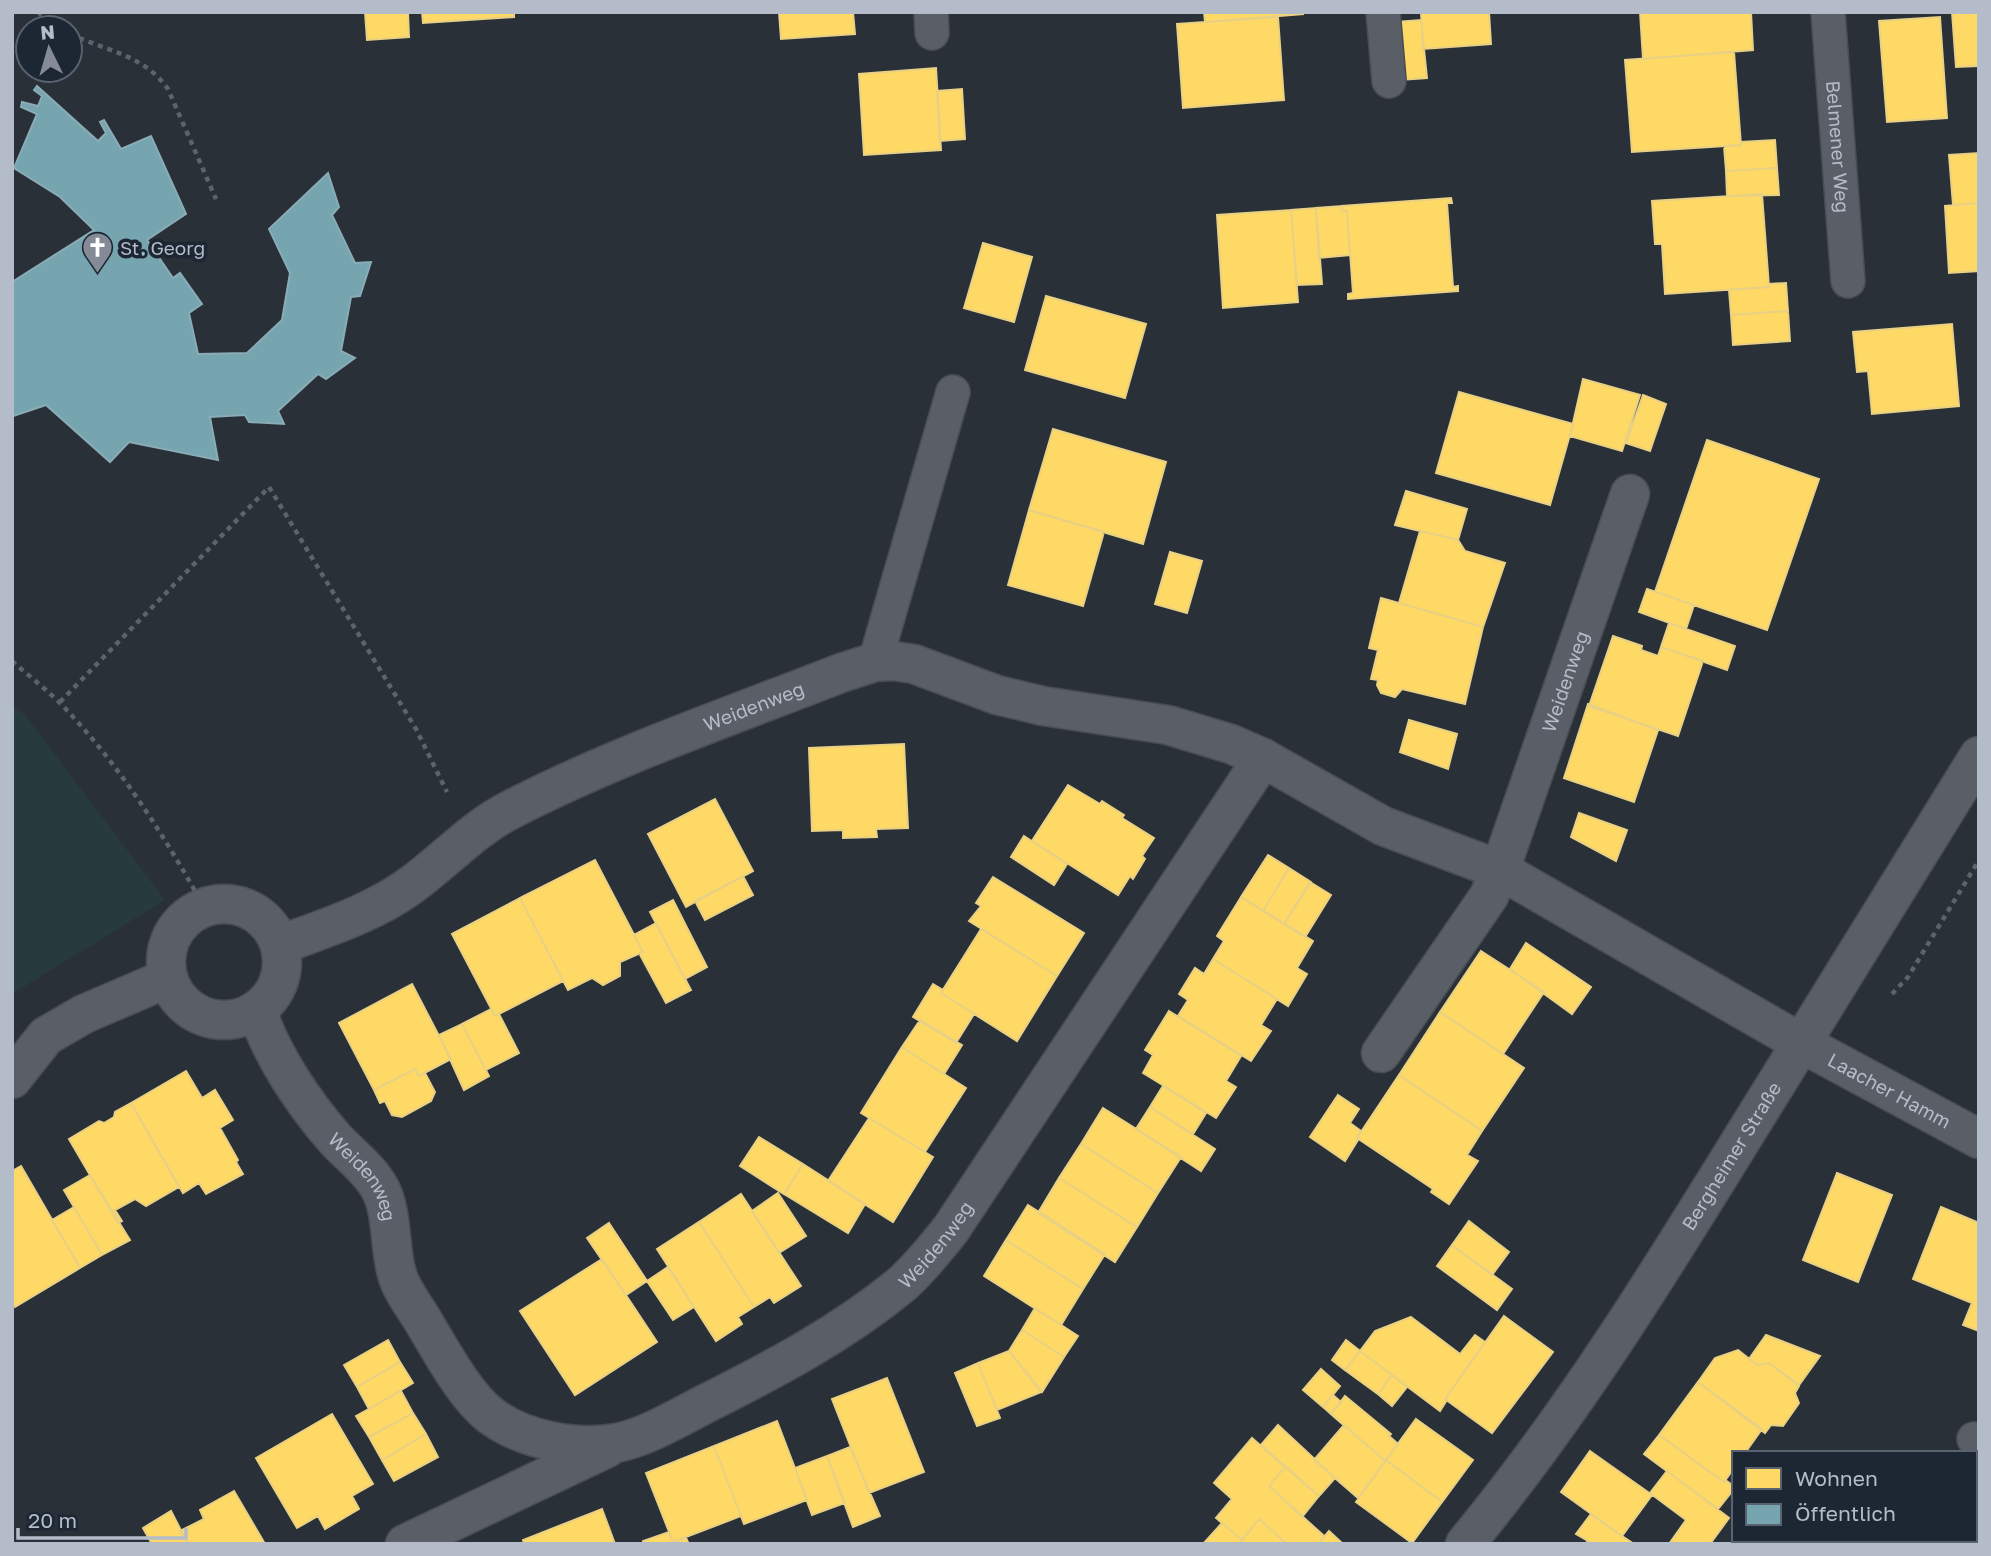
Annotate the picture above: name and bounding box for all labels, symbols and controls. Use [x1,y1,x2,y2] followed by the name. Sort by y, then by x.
[14,14,84,84] north arrow
[39,19,56,44] text: N
[1822,80,1855,214] street label: Belmener Weg
[80,231,114,275] church icon: St. Georg
[120,236,205,259] place label: St. Georg
[1536,628,1593,735] street label: Weidenweg
[700,676,807,736] street label: Weidenweg
[1824,1048,1955,1133] street label: Laacher Hamm
[1676,1077,1785,1234] street label: Bergheimer Straße
[324,1127,401,1223] street label: Weidenweg
[893,1197,977,1293] street label: Weidenweg
[1732,1451,1977,1542] legend
[1795,1465,1878,1491] text: Wohnen
[18,1496,186,1540] scale bar
[1795,1500,1896,1526] text: Öffentlich
[28,1507,77,1533] text: 20 m

